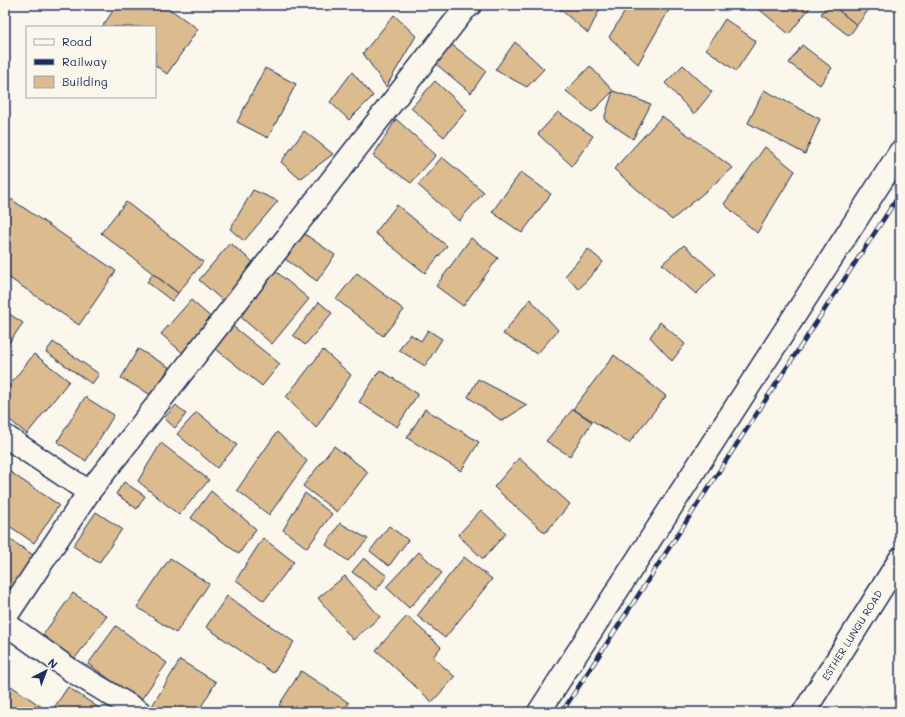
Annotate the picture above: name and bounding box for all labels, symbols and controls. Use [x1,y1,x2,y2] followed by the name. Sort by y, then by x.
[26,26,156,98] legend
[62,33,92,49] text: Road
[62,53,107,69] text: Railway
[62,73,108,89] text: Building
[818,587,886,683] street label: ESTHER LUNGU ROAD
[26,651,66,691] north arrow
[45,655,61,672] text: N

